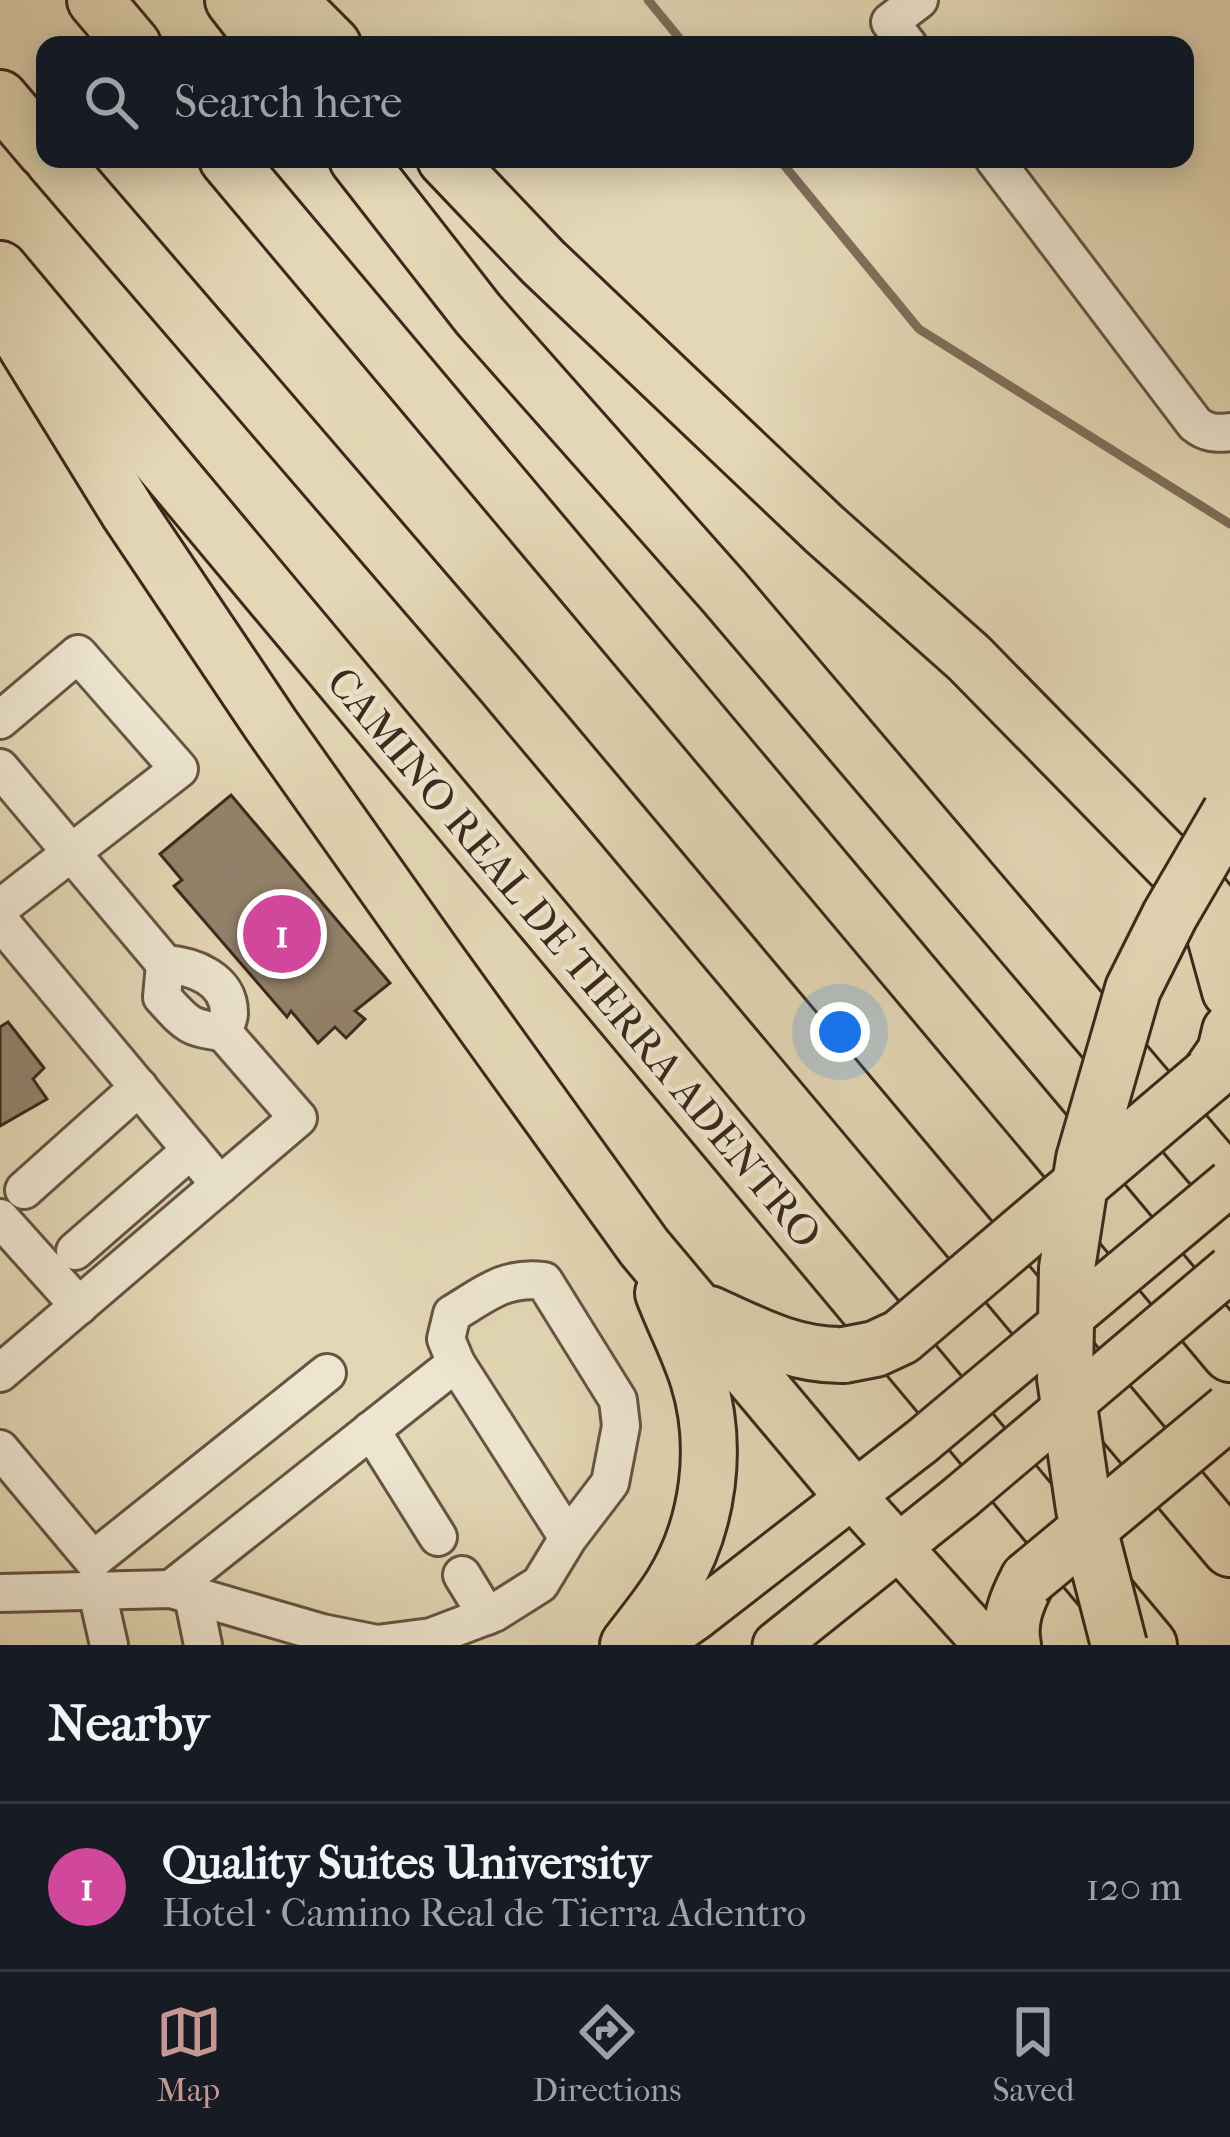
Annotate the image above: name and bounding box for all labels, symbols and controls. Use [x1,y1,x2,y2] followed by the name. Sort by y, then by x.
[36,36,1194,168] search box
[78,69,144,135] icon: search
[174,76,402,129] text: Search here
[317,658,831,1258] street label: CAMINO REAL DE TIERRA ADENTRO
[243,889,321,979] pin: 1
[810,1002,870,1062] your location
[48,1693,209,1753] text: Nearby
[162,1837,651,1890] text: Quality Suites University
[80,1864,94,1910] text: 1
[1086,1864,1182,1910] text: 120 m
[162,1890,806,1936] text: Hotel · Camino Real de Tierra Adentro
[156,1999,222,2110] tab: Map
[533,1999,681,2110] tab: Directions
[993,1999,1074,2110] tab: Saved

